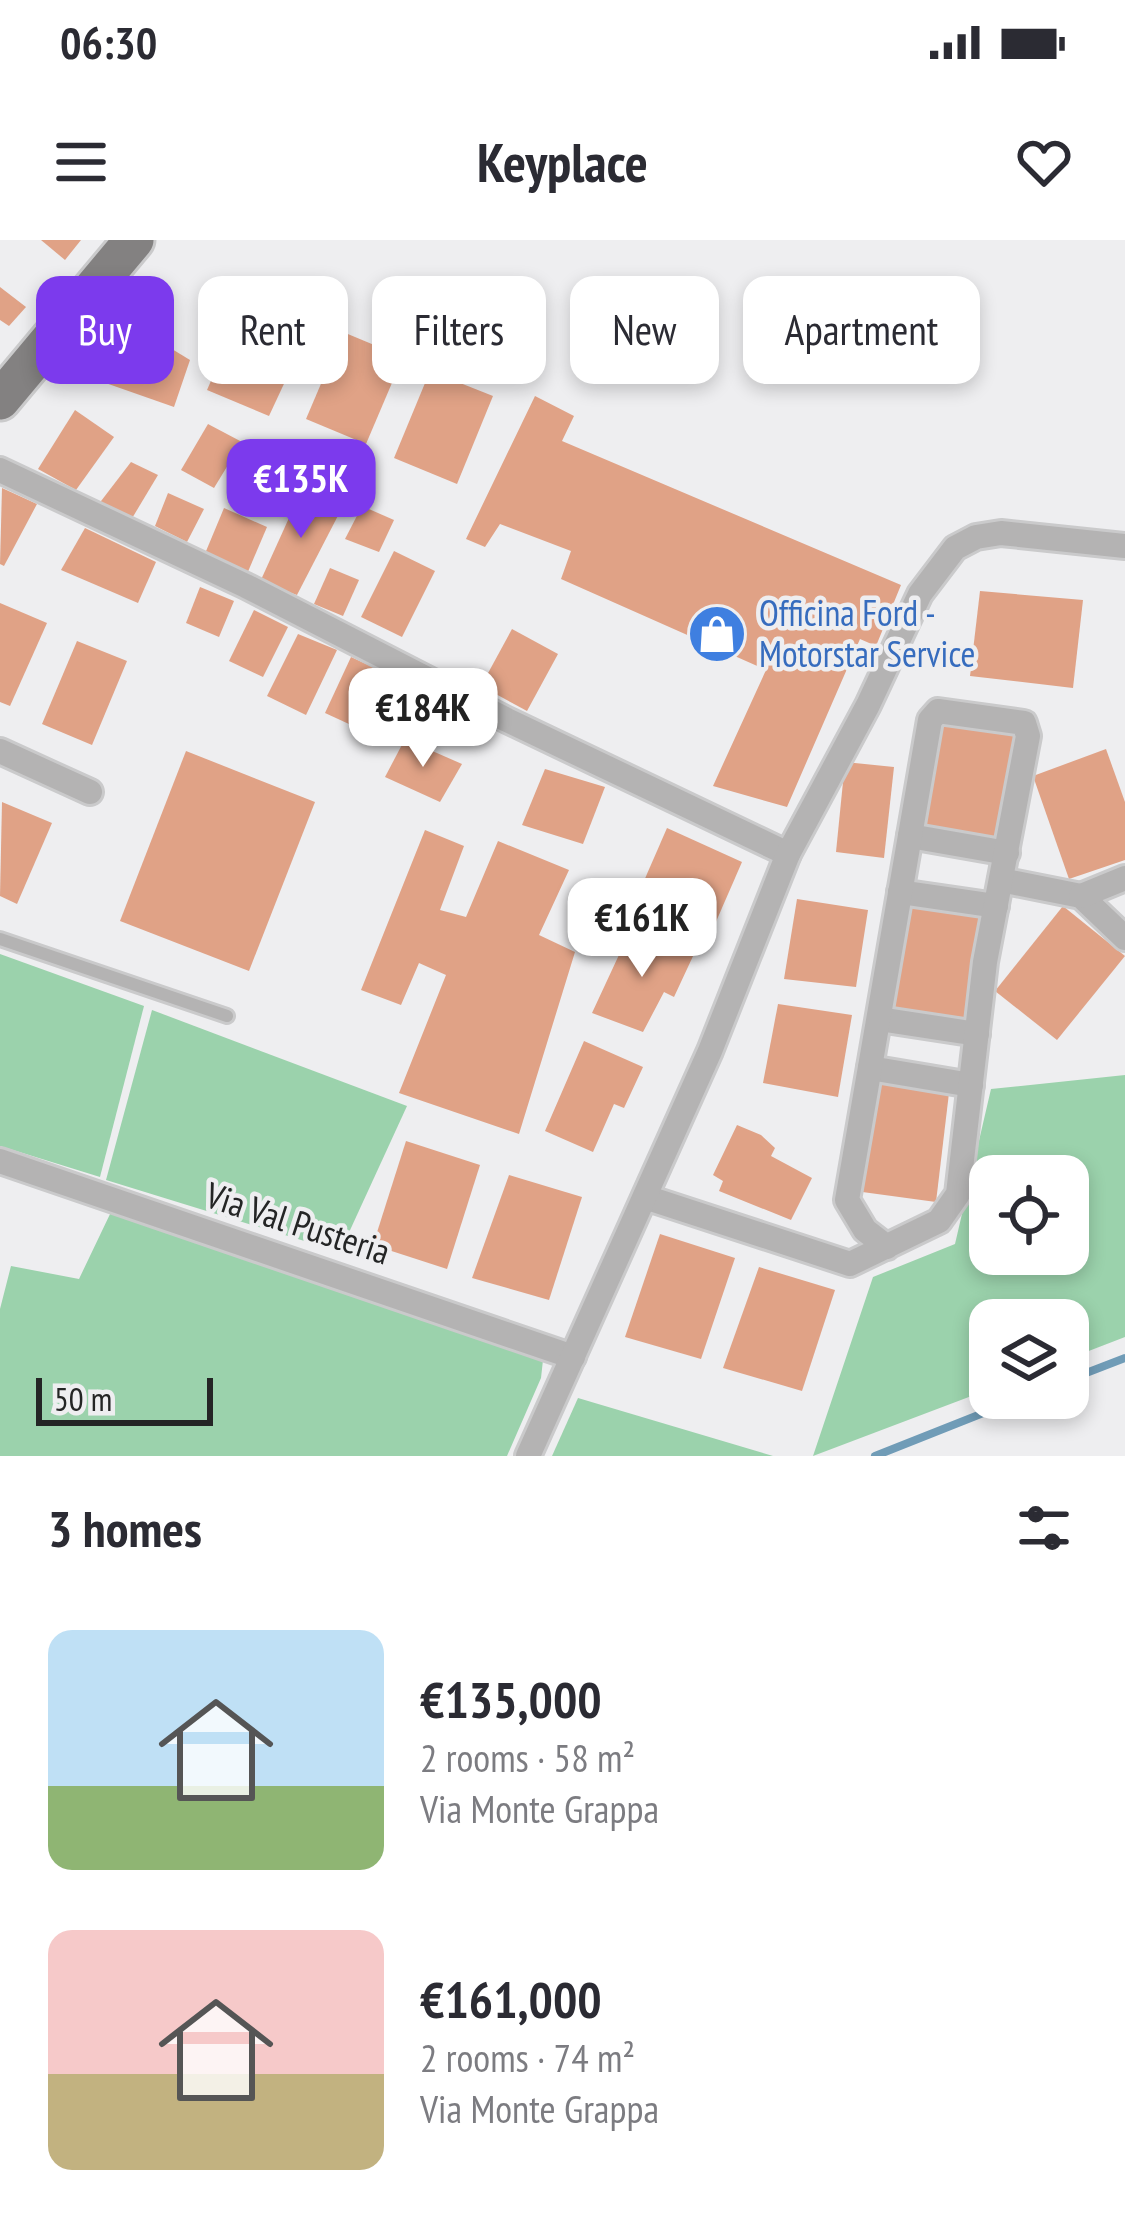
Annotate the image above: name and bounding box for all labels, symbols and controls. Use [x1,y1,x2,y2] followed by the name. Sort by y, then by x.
[60,13,157,71] text: 06:30
[477,127,648,197] text: Keyplace
[48,129,114,195] icon: menu
[1011,129,1077,195] icon: heart
[36,276,174,384] chip: Buy
[198,276,348,384] chip: Rent
[372,276,546,384] chip: Filters
[570,276,719,384] chip: New
[743,276,980,384] chip: Apartment
[217,439,385,541] pin: €135K
[254,452,348,503] text: €135K
[759,589,975,677] place label: Officina Ford - Motorstar Service
[686,603,748,665] shop icon: Officina Ford - Motorstar Service
[339,668,507,770] pin: €184K
[376,681,470,732] text: €184K
[558,878,726,980] pin: €161K
[595,891,689,942] text: €161K
[969,1155,1089,1419] map controls
[969,1155,1089,1275] button: locate
[199,1170,396,1274] street label: Via Val Pusteria
[969,1299,1089,1419] button: layers
[36,1372,213,1425] scale bar
[54,1377,112,1420] text: 50 m
[48,1495,202,1561] text: 3 homes
[1011,1495,1077,1561] icon: filters
[420,1666,602,1732] text: €135,000
[144,1678,288,1822] icon: home
[420,1732,635,1783] text: 2 rooms · 58 m²
[420,1783,659,1834] text: Via Monte Grappa
[420,1966,602,2032] text: €161,000
[144,1978,288,2122] icon: home
[420,2032,635,2083] text: 2 rooms · 74 m²
[420,2083,659,2134] text: Via Monte Grappa

